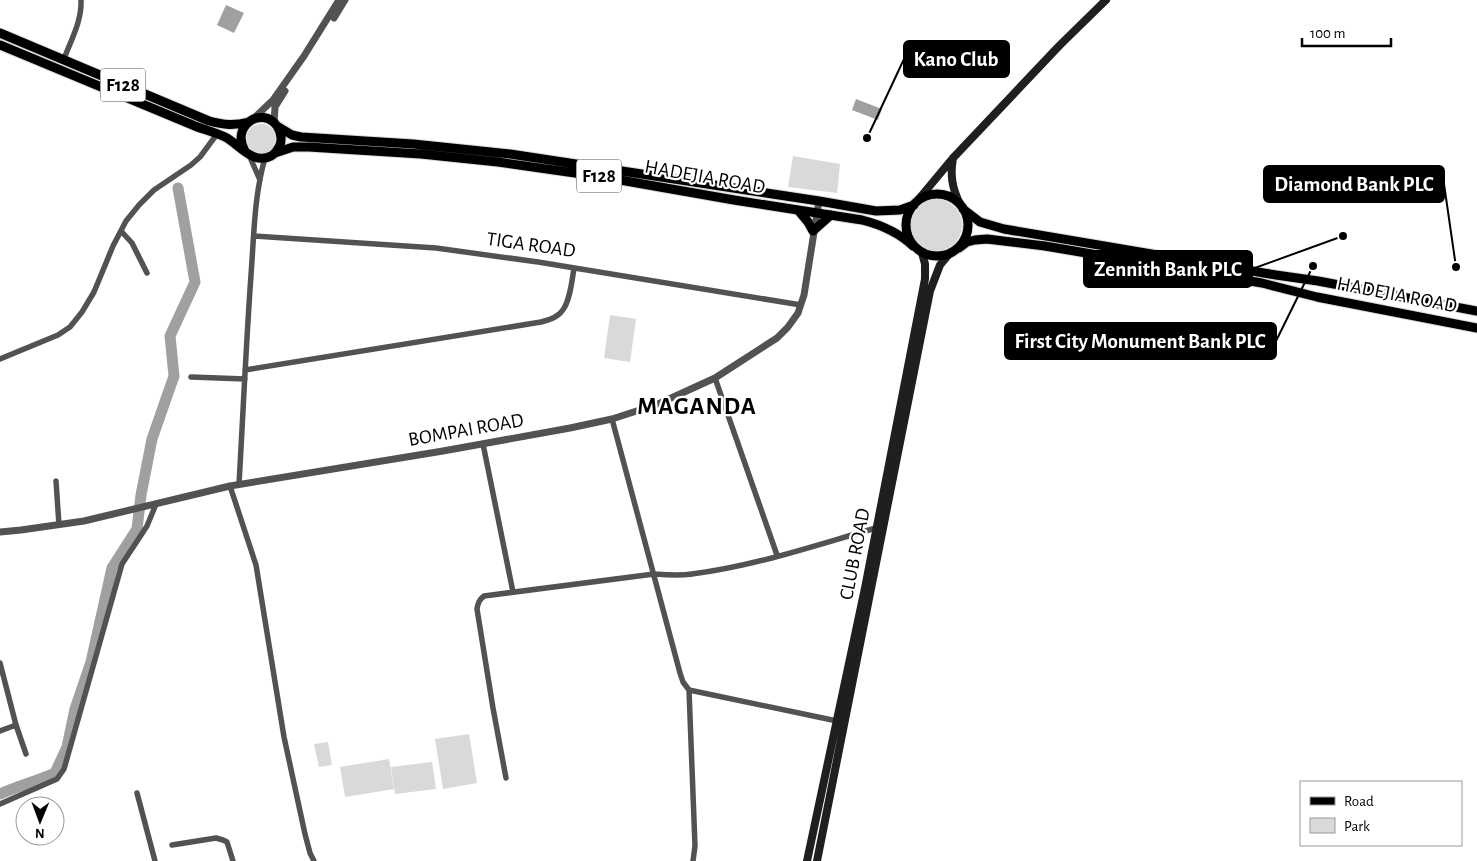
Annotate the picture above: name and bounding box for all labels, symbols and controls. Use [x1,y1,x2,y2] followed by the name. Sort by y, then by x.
[1302,15,1391,47] scale bar
[1310,26,1345,41] text: 100 m
[904,41,1009,77] callout: Kano Club
[913,49,999,70] text: Kano Club
[100,68,146,102] road number: F128
[643,157,767,197] street label: HADEJIA ROAD
[576,160,622,192] road number: F128
[1264,166,1444,202] callout: Diamond Bank PLC
[1274,174,1434,195] text: Diamond Bank PLC
[485,229,577,261] street label: TIGA ROAD
[1084,251,1252,287] callout: Zennith Bank PLC
[1094,259,1242,280] text: Zennith Bank PLC
[1335,274,1459,316] street label: HADEJIA ROAD
[1005,323,1276,359] callout: First City Monument Bank PLC
[1014,331,1266,352] text: First City Monument Bank PLC
[637,394,757,419] district label: MAGANDA
[407,410,525,450] street label: BOMPAI ROAD
[836,506,874,602] street label: CLUB ROAD
[1300,781,1462,846] legend
[1344,794,1374,809] text: Road
[15,796,65,846] north arrow
[1344,819,1370,834] text: Park
[35,826,45,840] text: N

